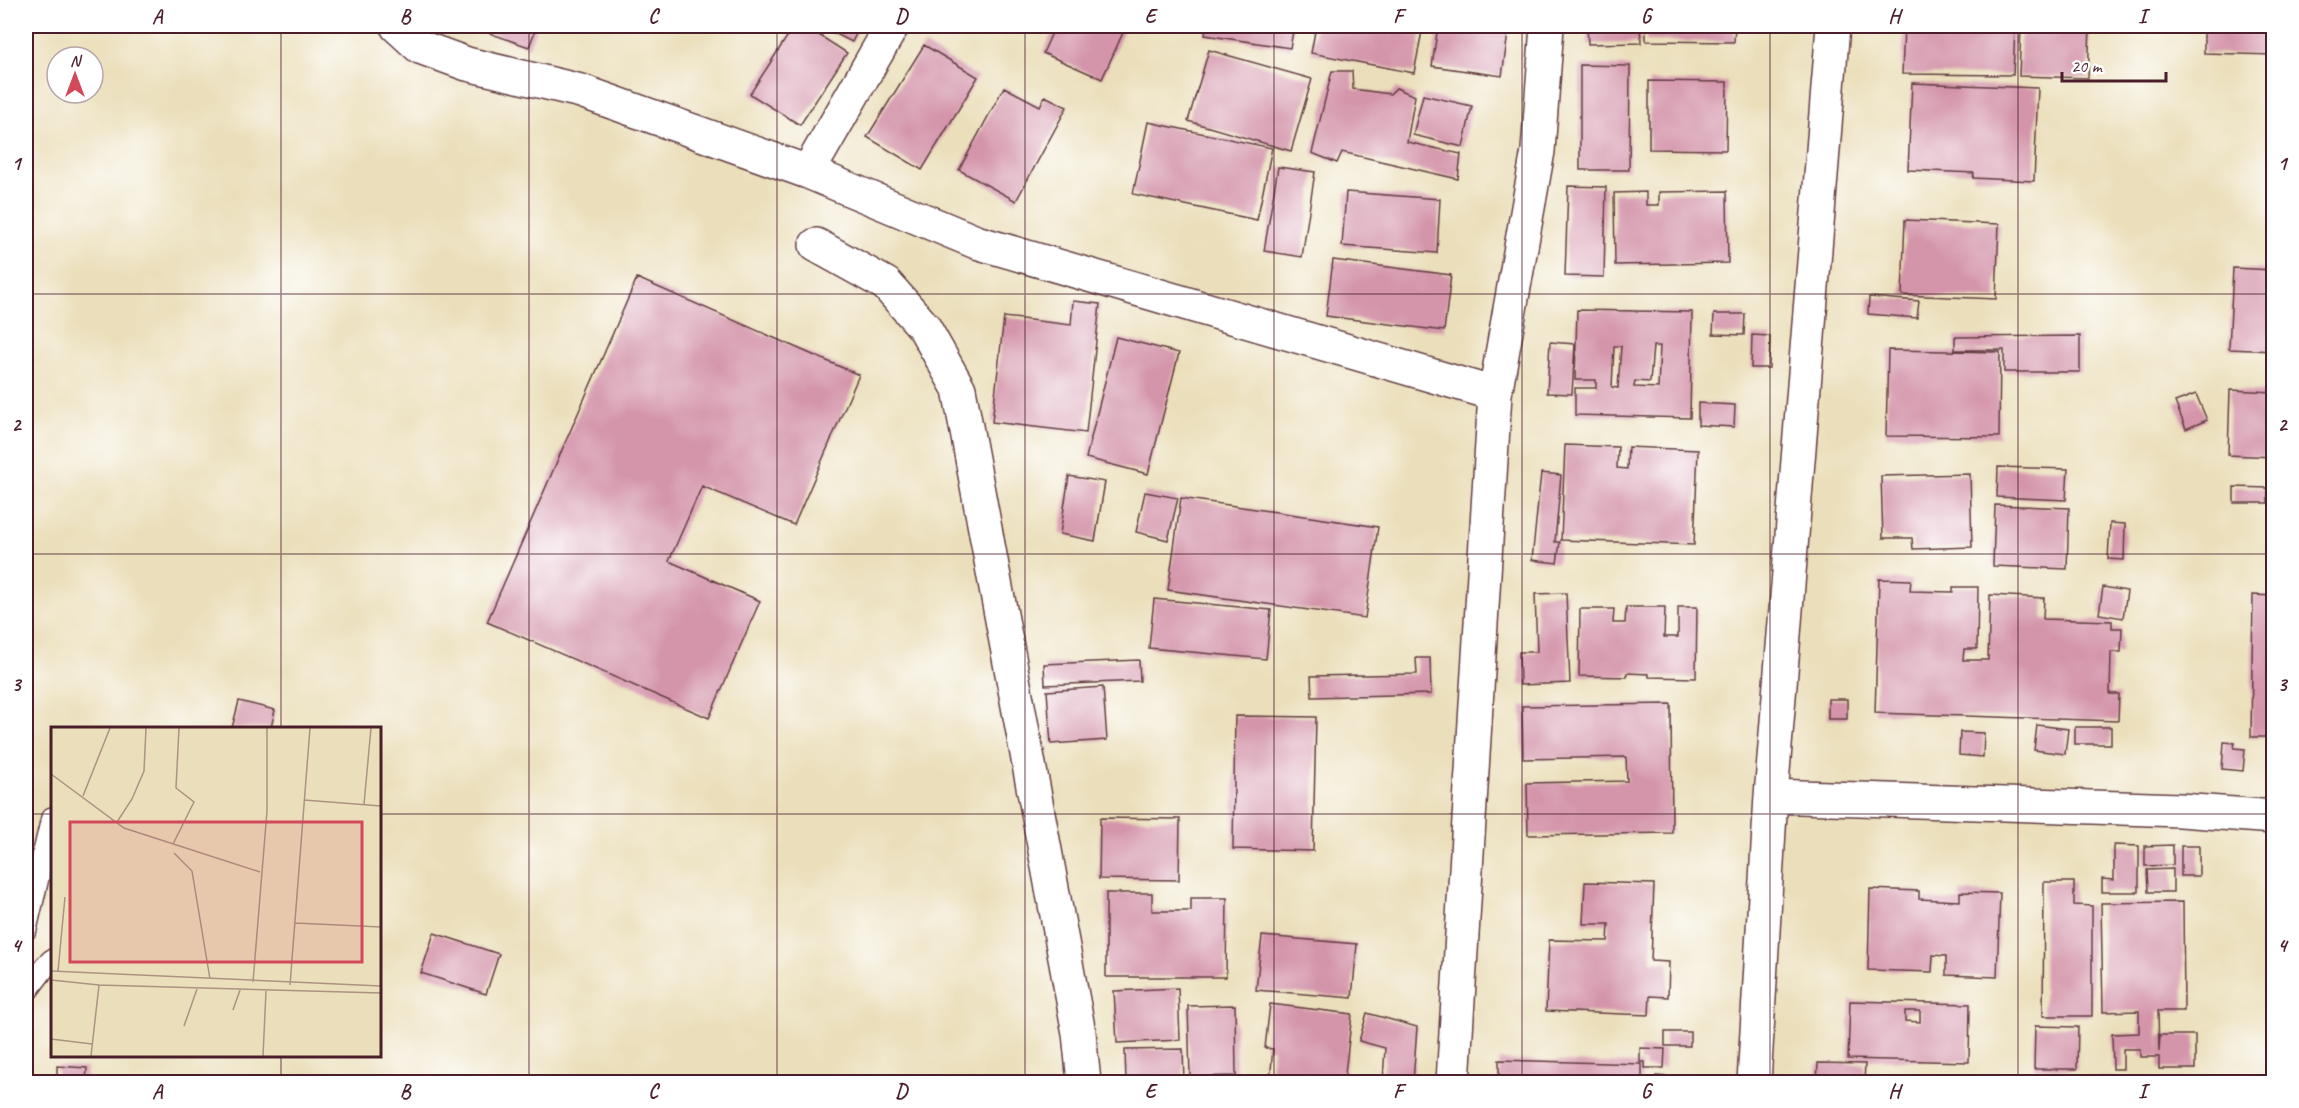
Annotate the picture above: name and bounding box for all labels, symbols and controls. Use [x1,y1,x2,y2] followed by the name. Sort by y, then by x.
[152,4,164,29] text: A
[400,4,412,29] text: B
[648,4,660,29] text: C
[895,4,909,29] text: D
[1145,4,1159,29] text: E
[1393,4,1407,29] text: F
[1641,4,1654,29] text: G
[1888,4,1903,29] text: H
[2138,4,2151,29] text: I
[45,45,105,105] north arrow
[2062,45,2166,83] scale bar
[70,51,83,71] text: N
[2071,55,2104,77] text: 20 m
[12,151,23,176] text: 1
[2278,151,2289,176] text: 1
[12,412,23,437] text: 2
[2278,412,2289,437] text: 2
[12,672,23,697] text: 3
[2278,672,2289,697] text: 3
[51,727,381,1057] inset map
[12,933,24,958] text: 4
[2278,933,2290,958] text: 4
[152,1079,164,1104] text: A
[400,1079,412,1104] text: B
[648,1079,660,1104] text: C
[895,1079,909,1104] text: D
[1145,1079,1159,1104] text: E
[1393,1079,1407,1104] text: F
[1641,1079,1654,1104] text: G
[1888,1079,1903,1104] text: H
[2138,1079,2151,1104] text: I

